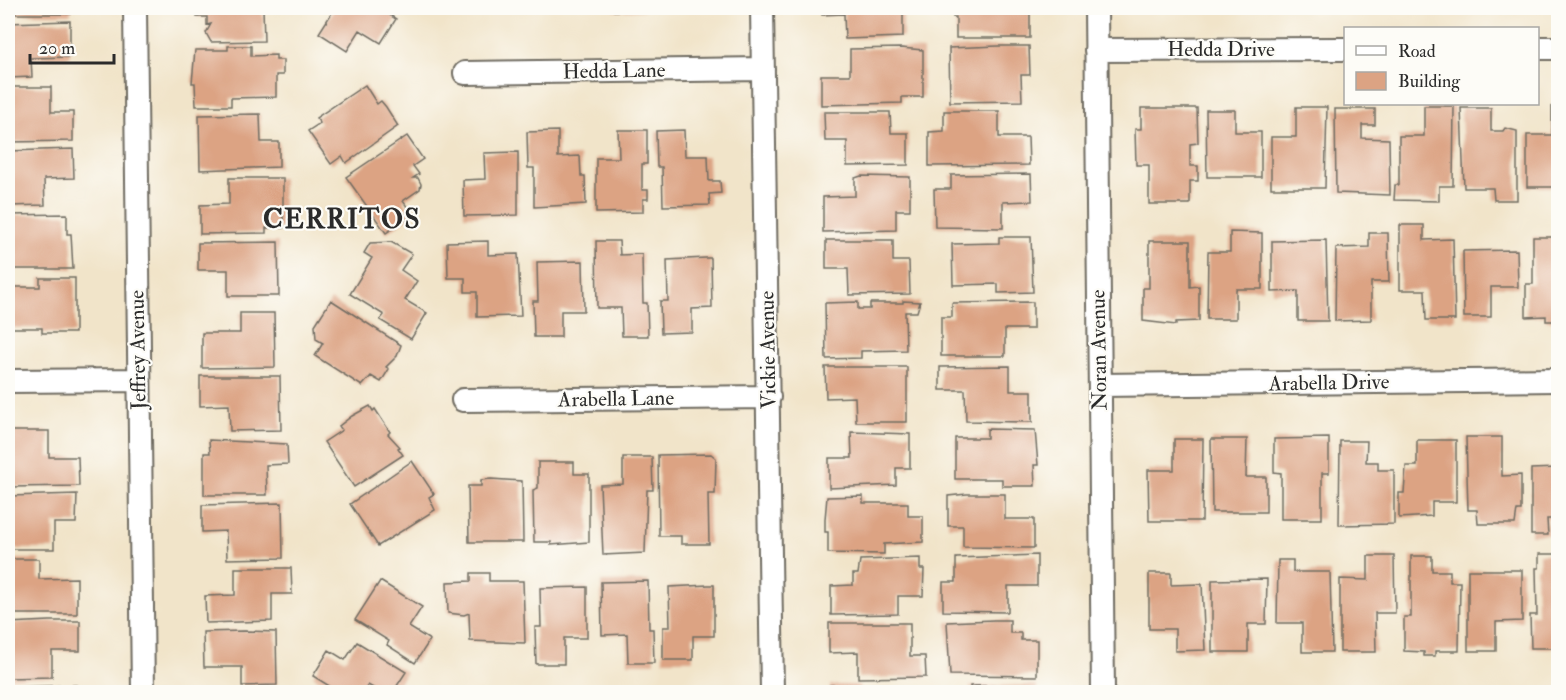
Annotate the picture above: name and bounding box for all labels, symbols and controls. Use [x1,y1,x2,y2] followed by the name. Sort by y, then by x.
[30,27,114,65] scale bar
[1344,27,1539,105] legend
[1167,36,1275,63] street label: Hedda Drive
[39,37,75,60] text: 20 m
[1398,40,1436,63] text: Road
[562,57,666,85] street label: Hedda Lane
[1398,70,1461,93] text: Building
[263,203,421,236] district label: CERRITOS
[1084,289,1114,411] street label: Noran Avenue
[123,290,153,411] street label: Jeffrey Avenue
[753,290,783,409] street label: Vickie Avenue
[1267,368,1390,398] street label: Arabella Drive
[557,384,675,414] street label: Arabella Lane

